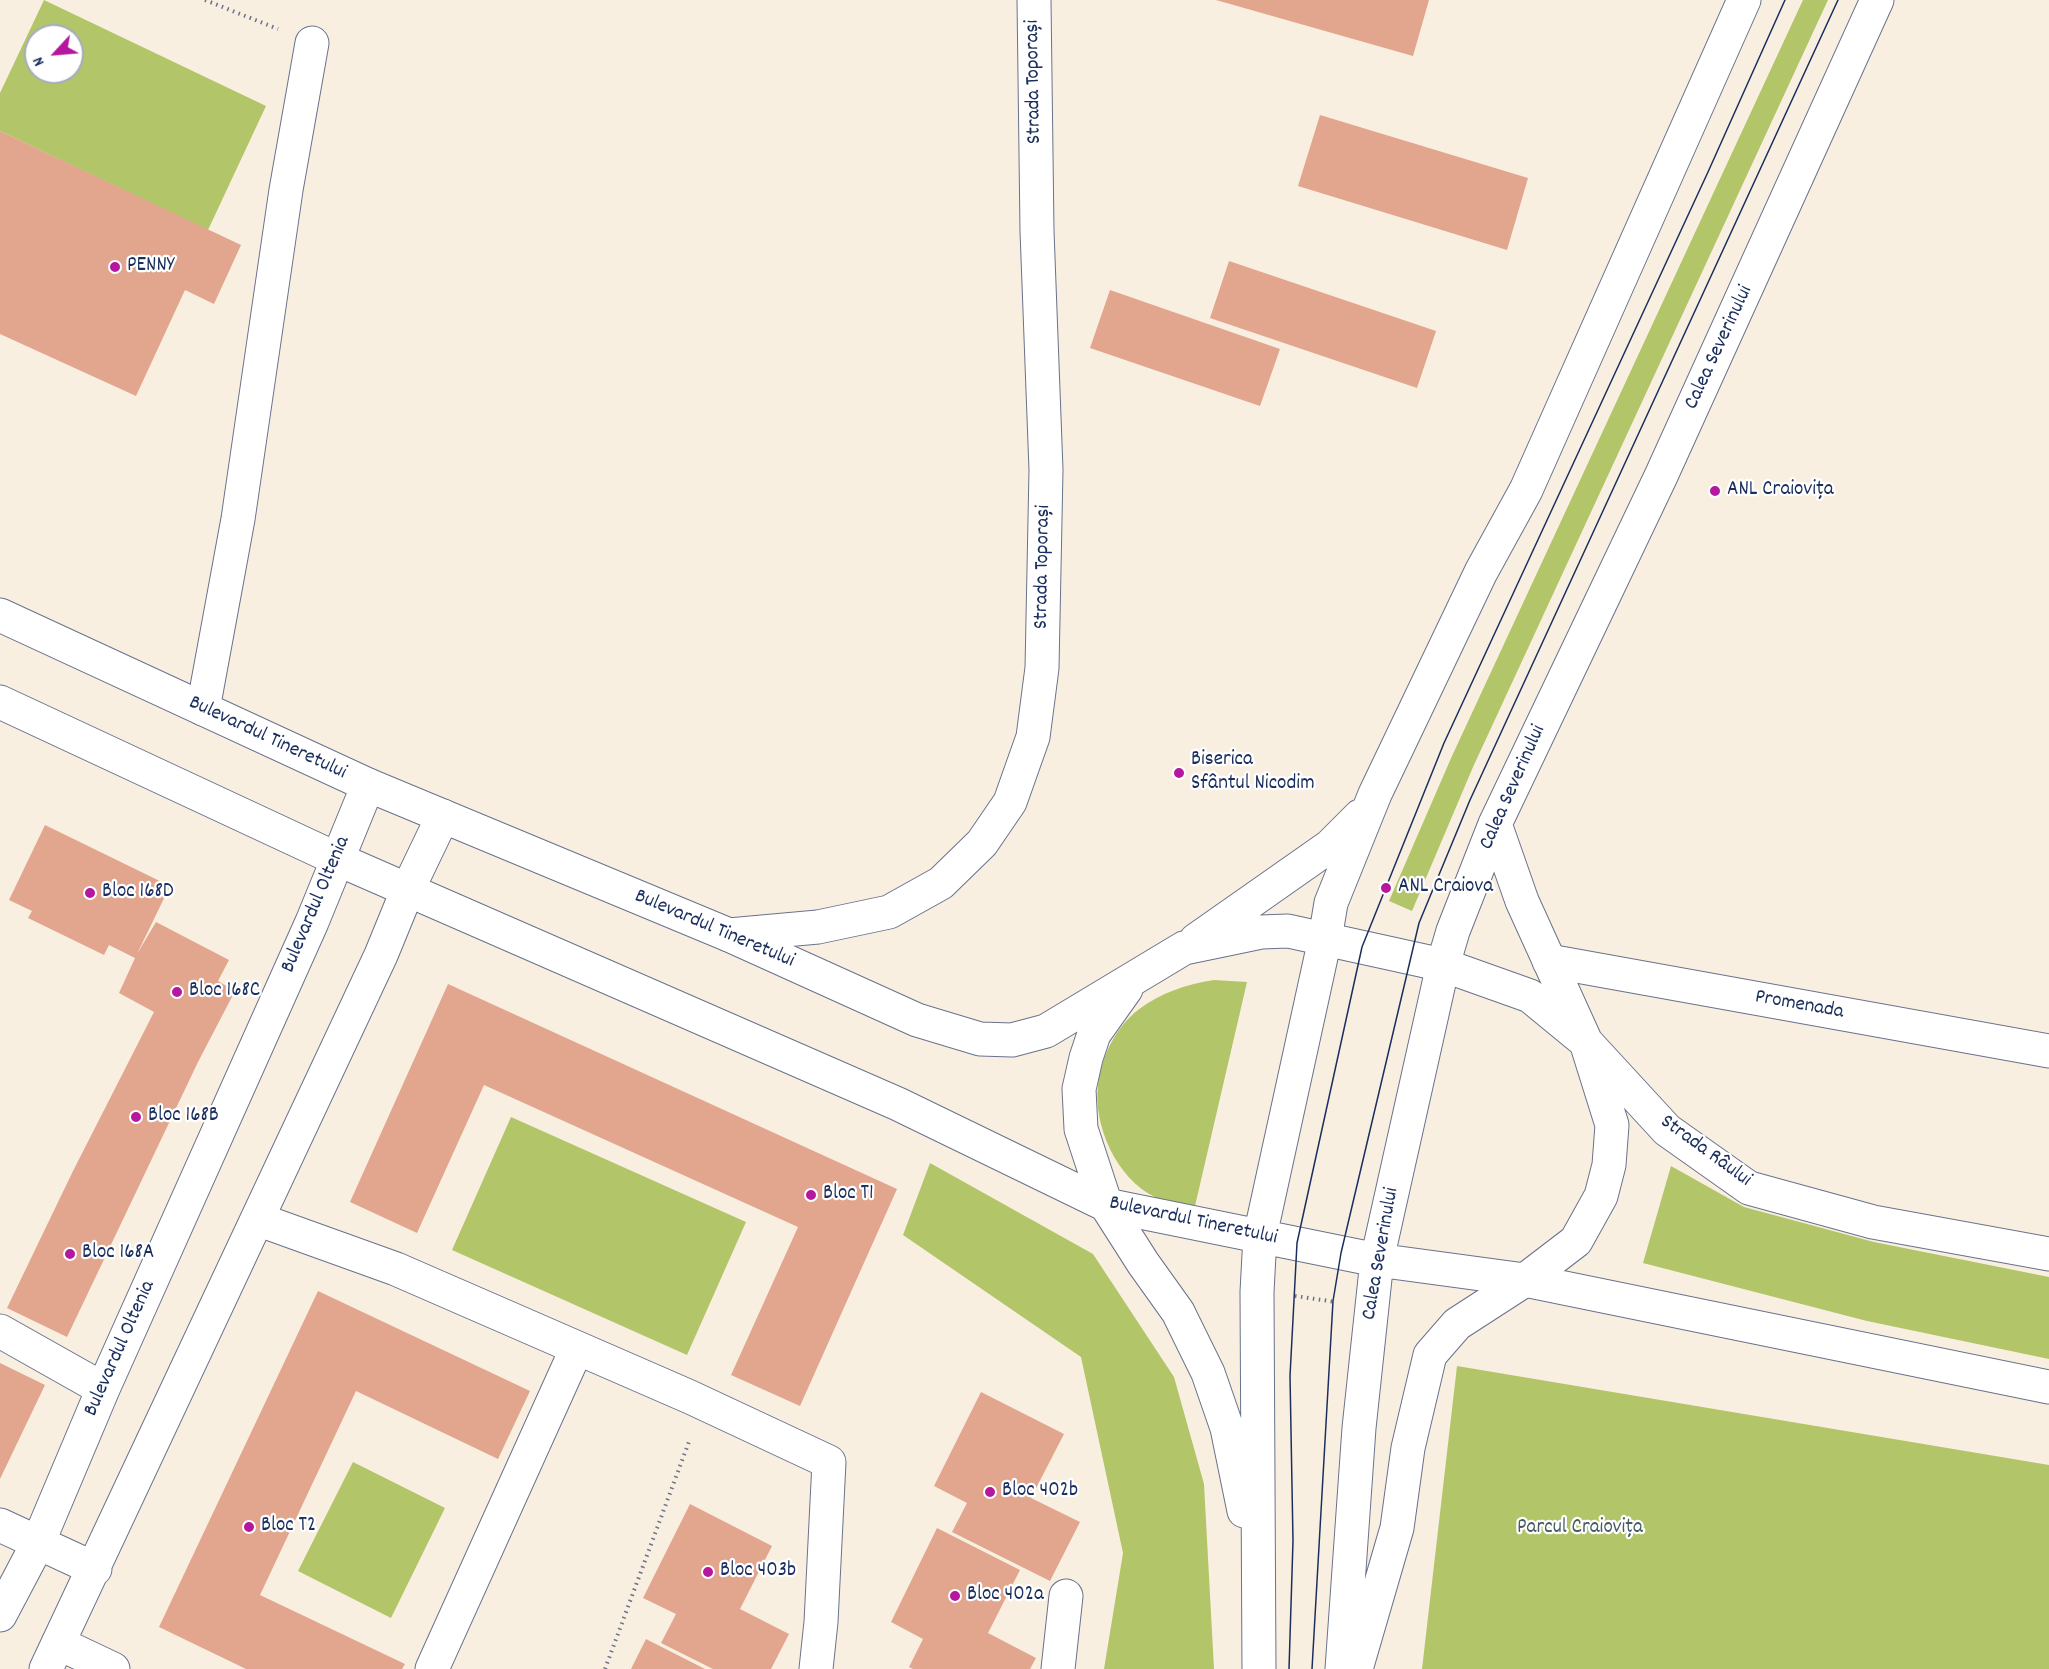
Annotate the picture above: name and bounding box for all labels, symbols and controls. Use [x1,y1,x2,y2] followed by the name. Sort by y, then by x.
[1021,20,1049,144] street label: Strada Toporași
[24,24,84,84] north arrow
[27,53,51,70] text: N
[127,254,175,280] place label: PENNY
[108,260,122,274] marker: PENNY
[1680,282,1760,414] street label: Calea Severinului
[1727,478,1834,504] place label: ANL Craiovița
[1708,484,1722,498] marker: ANL Craiovița
[1030,505,1058,629] street label: Strada Toporași
[184,691,350,787] street label: Bulevardul Tineretului
[1475,722,1553,854] street label: Calea Severinului
[1191,748,1315,798] place label: Biserica Sfântul Nicodim
[1172,766,1186,780] marker: Biserica Sfântul Nicodim
[277,833,357,977] street label: Bulevardul Oltenia
[1398,875,1493,901] place label: ANL Craiova
[102,880,174,906] place label: Bloc 168D
[1379,881,1393,895] marker: ANL Craiova
[630,885,798,975] street label: Bulevardul Tineretului
[83,886,97,900] marker: Bloc 168D
[189,979,260,1005] place label: Bloc 168C
[170,985,184,999] marker: Bloc 168C
[1753,986,1845,1026] street label: Promenada
[148,1104,219,1130] place label: Bloc 168B
[129,1110,143,1124] marker: Bloc 168B
[1654,1110,1756,1194] street label: Strada Râului
[823,1182,874,1208] place label: Bloc T1
[1358,1186,1406,1322] street label: Calea Severinului
[804,1188,818,1202] marker: Bloc T1
[1107,1192,1279,1252] street label: Bulevardul Tineretului
[82,1241,154,1267] place label: Bloc 168A
[63,1247,77,1261] marker: Bloc 168A
[80,1277,162,1421] street label: Bulevardul Oltenia
[1002,1479,1078,1505] place label: Bloc 402b
[983,1485,997,1499] marker: Bloc 402b
[261,1514,316,1540] place label: Bloc T2
[1517,1516,1643,1542] park label: Parcul Craiovița
[242,1520,256,1534] marker: Bloc T2
[720,1559,796,1585] place label: Bloc 403b
[701,1565,715,1579] marker: Bloc 403b
[967,1583,1044,1609] place label: Bloc 402a
[948,1589,962,1603] marker: Bloc 402a

